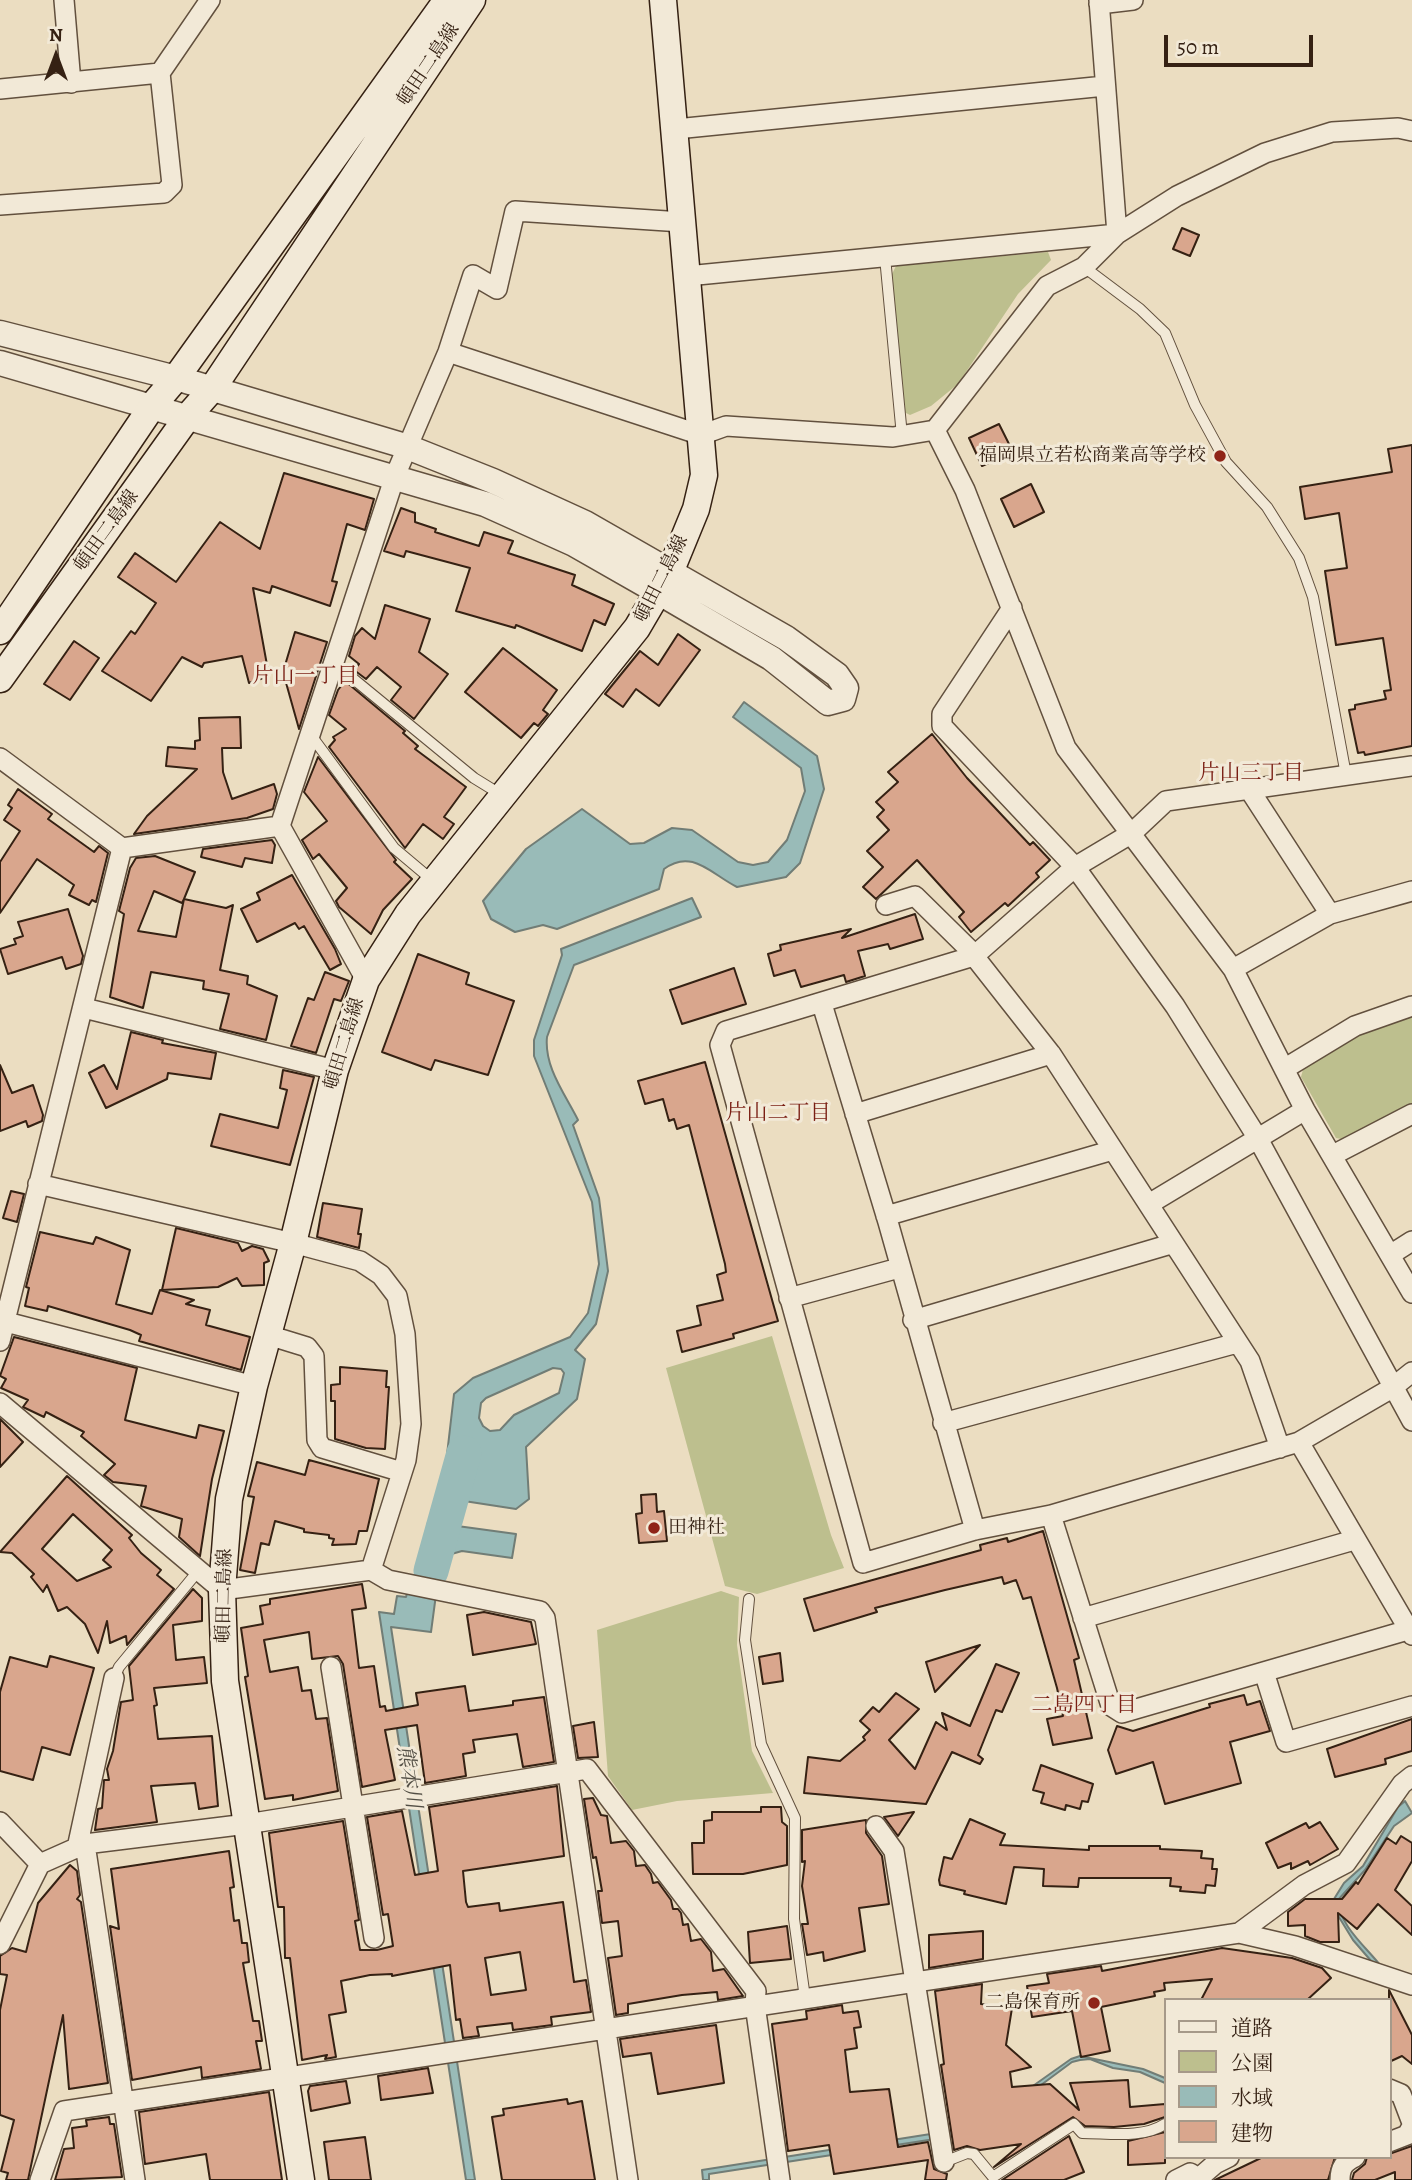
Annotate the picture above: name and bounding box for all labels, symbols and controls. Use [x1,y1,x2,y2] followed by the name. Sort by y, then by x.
[393,19,465,111] street label: 頓田二島線
[21,21,91,91] north arrow
[1167,21,1316,65] scale bar
[49,22,63,48] text: N
[1177,33,1219,61] text: 50 m
[978,445,1206,467] place label: 福岡県立若松商業高等学校
[1212,448,1228,464] marker: 福岡県立若松商業高等学校
[70,486,144,576] street label: 頓田二島線
[630,532,694,626] street label: 頓田二島線
[253,664,357,690] district label: 片山一丁目
[1199,761,1303,787] district label: 片山三丁目
[320,995,370,1093] street label: 頓田二島線
[726,1101,830,1127] district label: 片山二丁目
[668,1517,725,1539] place label: 田神社
[646,1520,662,1536] marker: 田神社
[213,1548,237,1644] street label: 頓田二島線
[1032,1693,1136,1719] district label: 二島四丁目
[391,1744,425,1810] water label: 熊本川
[985,1992,1080,2014] place label: 二島保育所
[1086,1995,1102,2011] marker: 二島保育所
[1164,1998,1391,2159] legend
[1231,2014,1273,2042] text: 道路
[1231,2049,1273,2077] text: 公園
[1231,2084,1273,2112] text: 水域
[1231,2119,1273,2147] text: 建物

